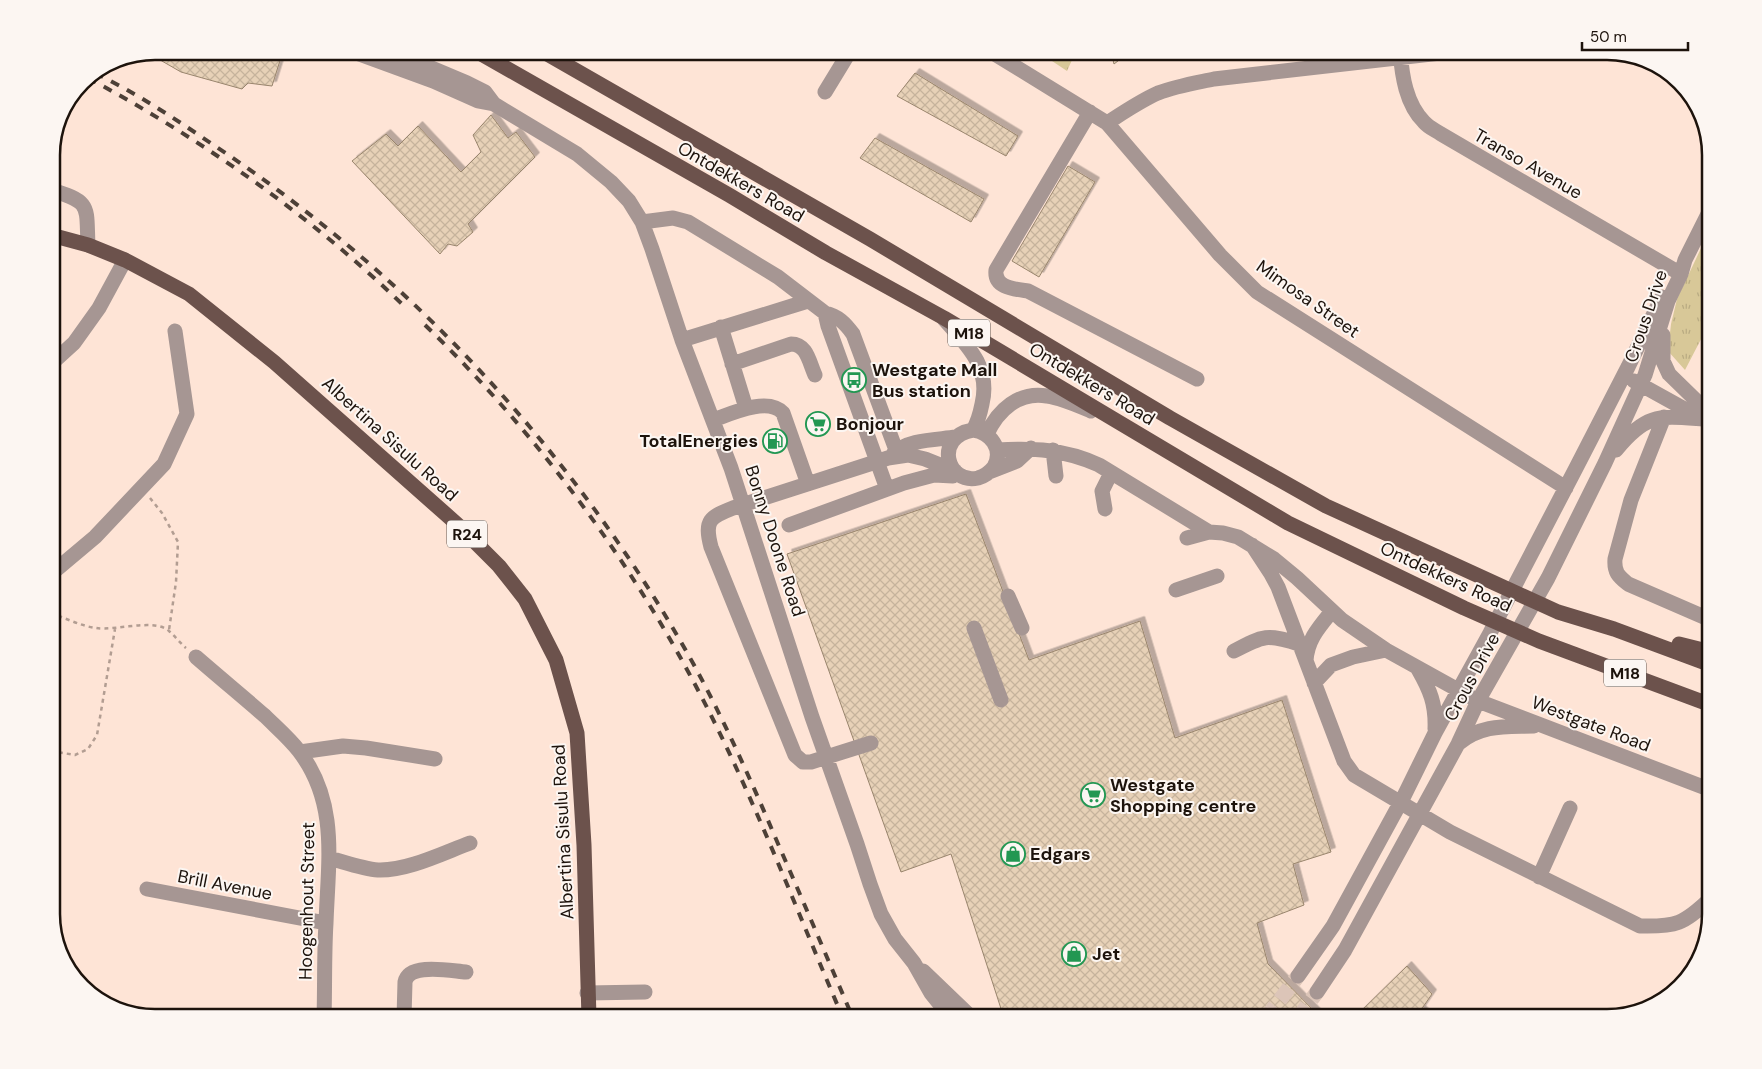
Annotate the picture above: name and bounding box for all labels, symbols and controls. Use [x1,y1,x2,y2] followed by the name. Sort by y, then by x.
[1582,20,1688,52] scale bar
[1590,27,1627,47] text: 50 m
[1469,123,1587,205] street label: Transo Avenue
[673,136,809,228] street label: Ontdekkers Road
[1252,255,1364,343] street label: Mimosa Street
[1619,266,1673,366] street label: Crous Drive
[948,319,990,346] road number: M18
[1025,337,1159,431] street label: Ontdekkers Road
[872,358,997,403] place label: Westgate Mall Bus station
[841,367,867,393] bus stop icon: Westgate Mall Bus station
[317,371,463,507] street label: Albertina Sisulu Road
[805,411,831,437] supermarket icon: Bonjour
[836,412,904,436] place label: Bonjour
[762,428,788,454] fuel station icon: TotalEnergies
[639,429,758,453] place label: TotalEnergies
[739,462,811,620] street label: Bonny Doone Road
[447,520,487,548] road number: R24
[1376,536,1516,618] street label: Ontdekkers Road
[1439,629,1505,725] street label: Crous Drive
[1604,660,1646,686] road number: M18
[1528,690,1654,758] street label: Westgate Road
[546,744,580,920] street label: Albertina Sisulu Road
[1110,773,1256,818] place label: Westgate Shopping centre
[1080,782,1106,808] supermarket icon: Westgate Shopping centre
[294,822,320,980] street label: Hoogenhout Street
[1000,841,1026,867] shop icon: Edgars
[1030,842,1091,866] place label: Edgars
[176,864,274,906] street label: Brill Avenue
[1061,941,1087,967] shop icon: Jet
[1092,942,1120,966] place label: Jet

